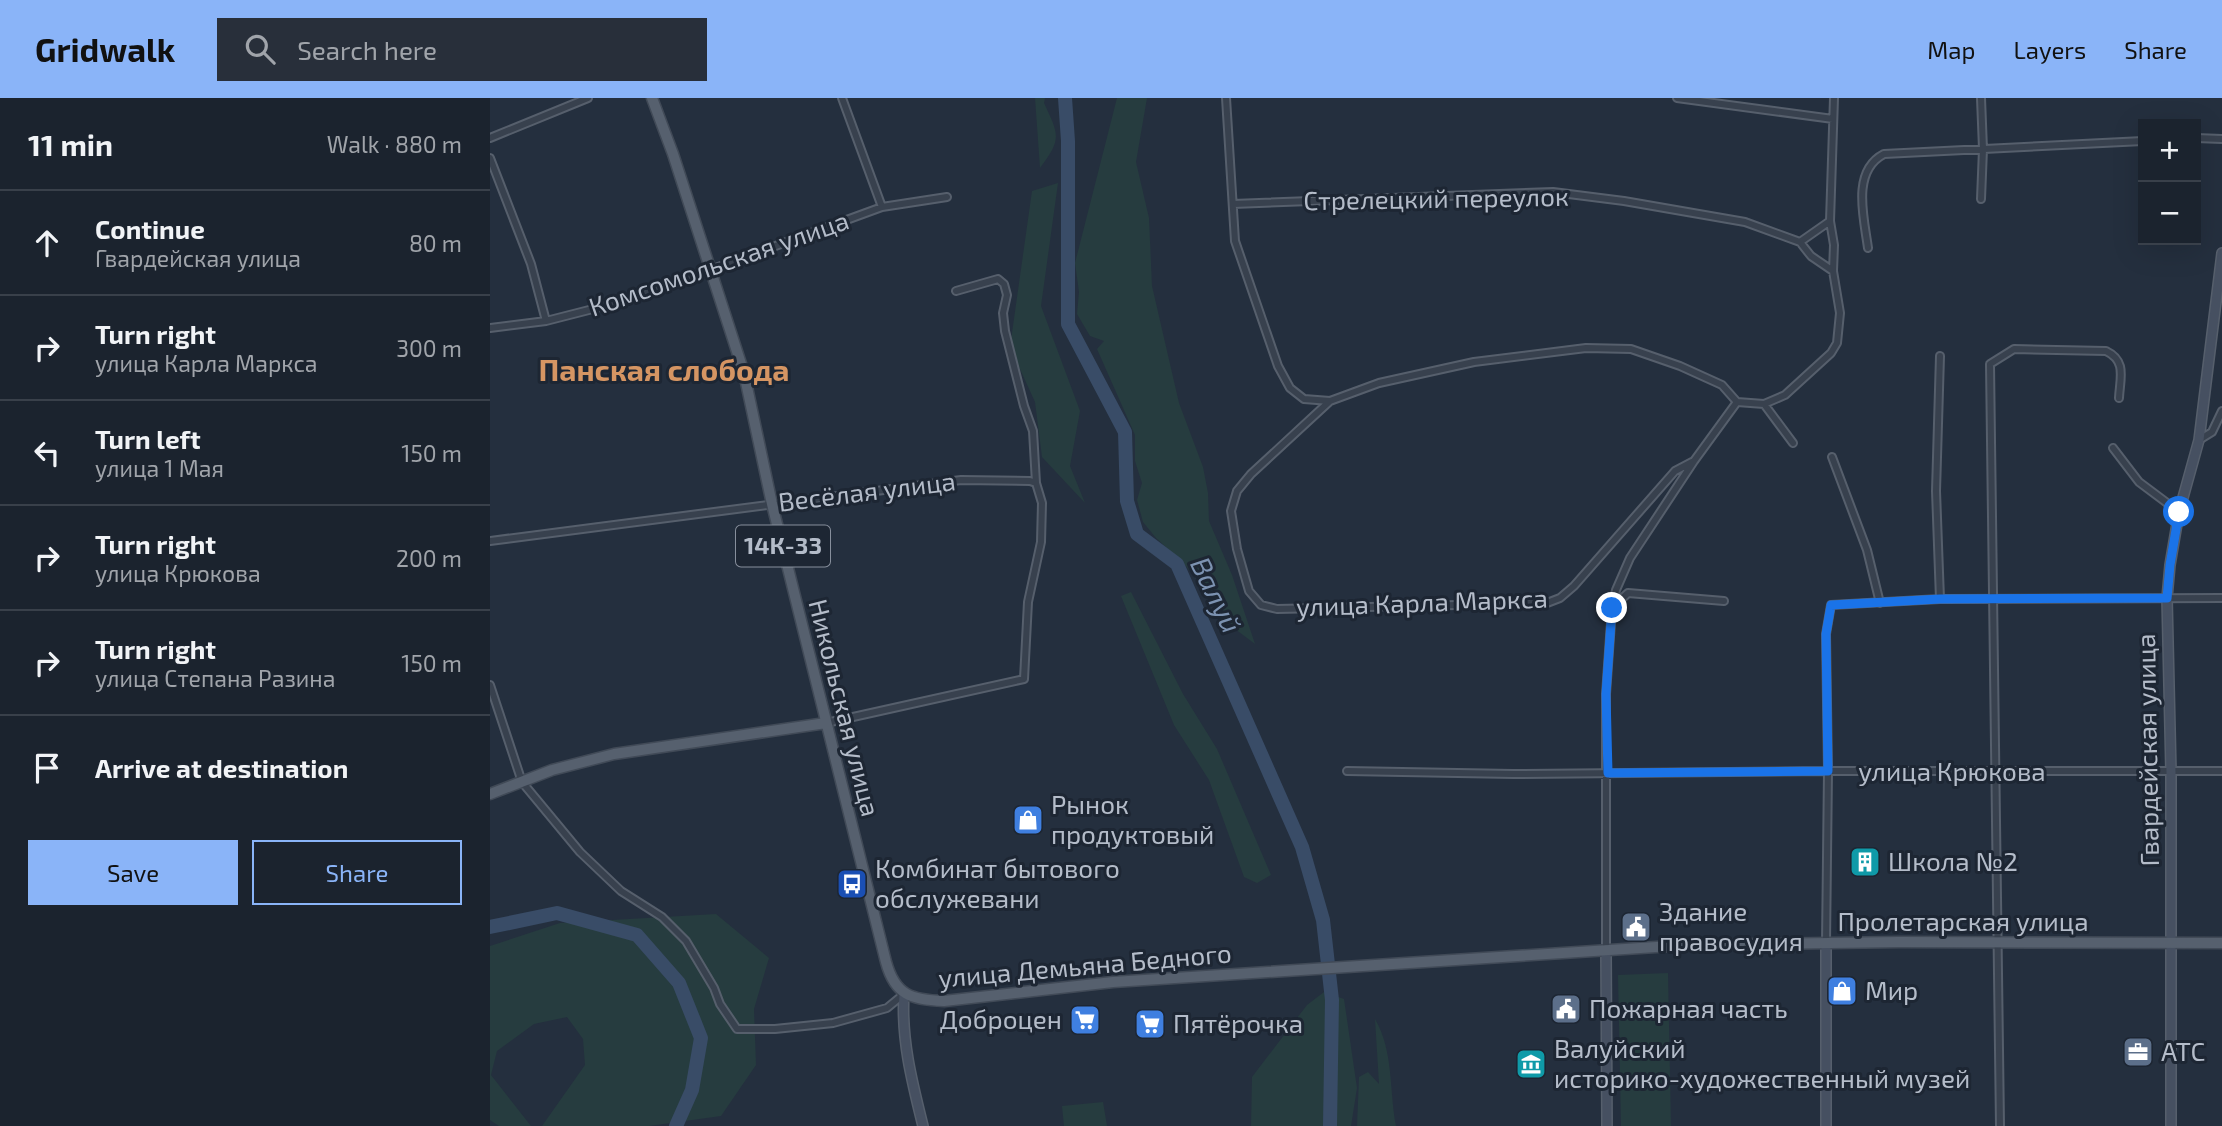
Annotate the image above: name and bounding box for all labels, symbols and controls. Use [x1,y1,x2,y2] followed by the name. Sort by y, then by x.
[217,18,707,81] search box
[35,29,175,69] text: Gridwalk
[241,30,279,68] icon: search
[297,34,437,65] text: Search here
[1927,35,1975,64] text: Map
[2013,35,2086,64] text: Layers
[2124,35,2187,64] text: Share
[2138,119,2201,245] map controls
[2138,119,2201,182] button: +
[28,126,113,162] text: 11 min
[327,130,462,158] text: Walk · 880 m
[1303,180,1569,216] street label: Стрелецкий переулок
[2138,182,2201,245] button: −
[585,204,853,323] street label: Комсомольская улица
[95,213,205,244] text: Continue
[28,224,66,262] icon: ahead
[409,229,462,257] text: 80 m
[95,244,301,272] text: Гвардейская улица
[95,318,216,349] text: Turn right
[28,329,66,367] icon: right
[396,334,462,362] text: 300 m
[95,349,318,377] text: улица Карла Маркса
[538,351,790,387] district label: Панская слобода
[95,423,201,454] text: Turn left
[28,434,66,472] icon: left
[401,439,462,467] text: 150 m
[95,454,224,482] text: улица 1 Мая
[776,464,957,518] street label: Весёлая улица
[2163,496,2194,527] route start
[736,526,830,566] road number: 14К-33
[95,528,216,559] text: Turn right
[28,539,66,577] icon: right
[396,544,462,572] text: 200 m
[1184,551,1250,638] water label: Валуй
[95,559,261,587] text: улица Крюкова
[1296,582,1548,622] street label: улица Карла Маркса
[1596,592,1627,623] route end
[803,596,887,820] street label: Никольская улица
[95,633,216,664] text: Turn right
[2129,633,2165,867] street label: Гвардейская улица
[28,644,66,682] icon: right
[401,649,462,677] text: 150 m
[95,664,335,692] text: улица Степана Разина
[28,749,66,787] icon: arrive
[95,752,348,783] text: Arrive at destination
[1858,755,2046,787] street label: улица Крюкова
[1051,788,1214,850] place label: Рынок продуктовый
[1011,803,1045,837] shop icon: Рынок продуктовый
[28,840,238,905] button: Save
[252,840,462,905] button: Share
[1848,845,1882,879] building icon: Школа №2
[1888,845,2018,876] place label: Школа №2
[875,852,1120,914] place label: Комбинат бытового обслужевани
[835,867,869,901] bus stop icon: Комбинат бытового обслужевани
[1659,895,1803,957] place label: Здание правосудия
[1837,905,2089,937] street label: Пролетарская улица
[1619,910,1653,944] public building icon: Здание правосудия
[937,936,1233,994] street label: улица Демьяна Бедного
[1825,974,1859,1008] shop icon: Мир
[1865,974,1918,1005] place label: Мир
[1549,992,1583,1026] public building icon: Пожарная часть
[1589,992,1788,1023] place label: Пожарная часть
[940,1003,1062,1034] place label: Доброцен
[1068,1003,1102,1037] supermarket icon: Доброцен
[1133,1007,1167,1041] supermarket icon: Пятёрочка
[1173,1007,1303,1038] place label: Пятёрочка
[1554,1032,1970,1094] place label: Валуйский историко-художественный музей
[2121,1035,2155,1069] office icon: АТС
[2161,1035,2205,1066] place label: АТС
[1514,1047,1548,1081] museum icon: Валуйский историко-художественный музей

